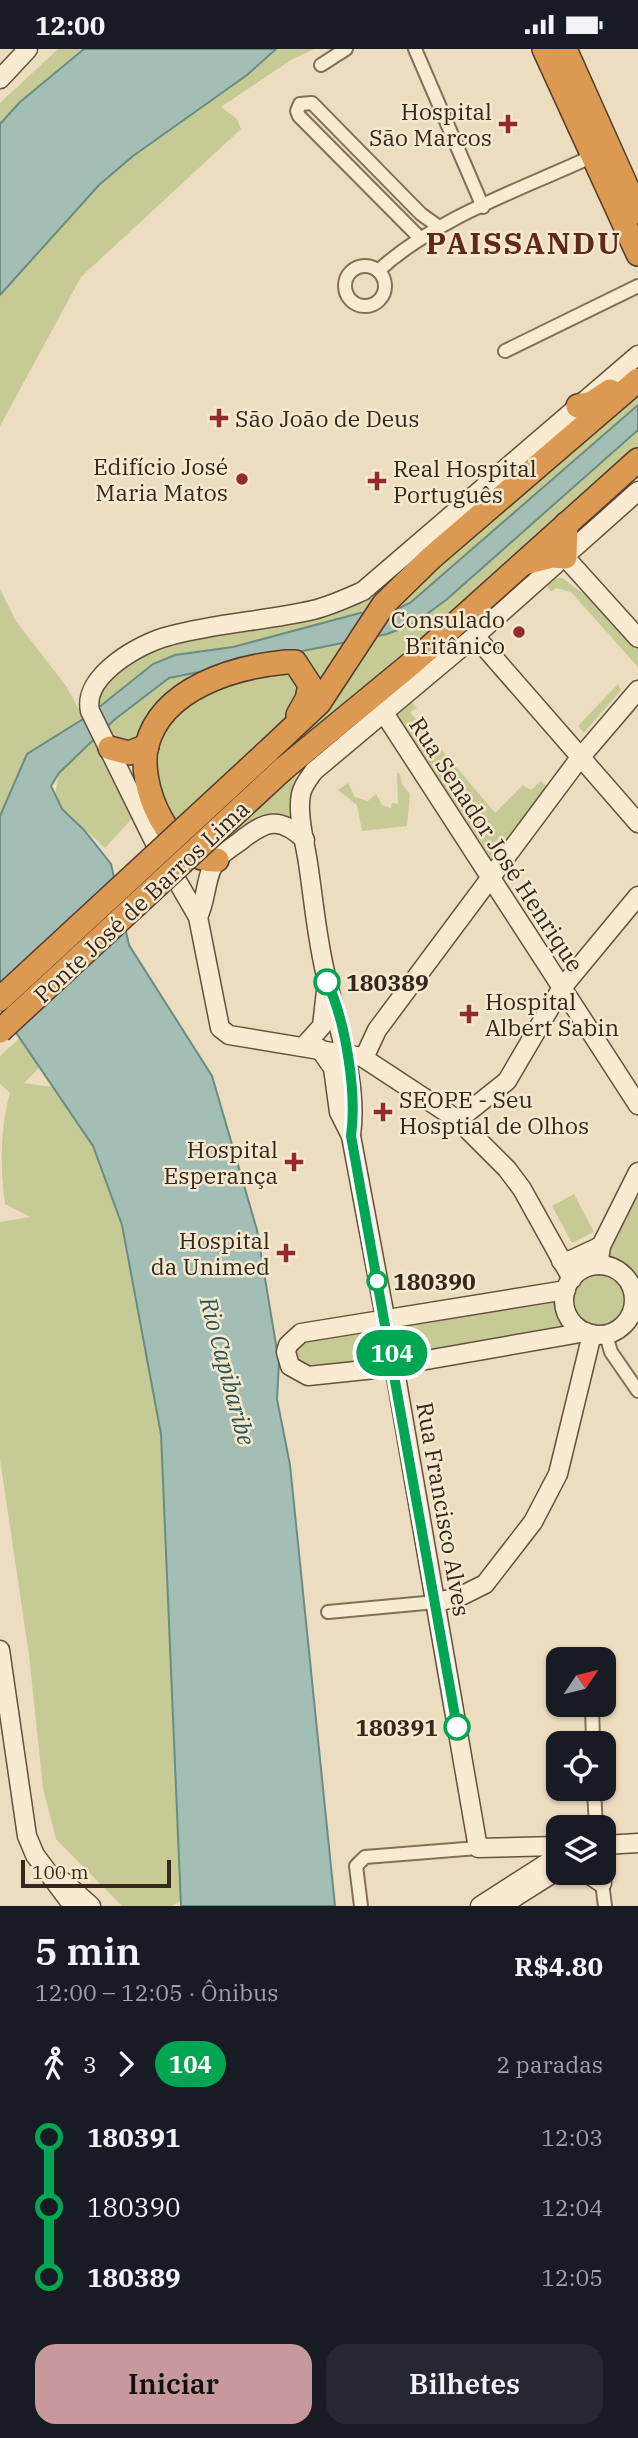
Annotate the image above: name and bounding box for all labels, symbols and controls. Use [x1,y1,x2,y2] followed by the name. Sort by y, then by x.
[35,8,105,42] text: 12:00
[369,96,492,152] place label: Hospital São Marcos
[498,114,518,134] marker: Hospital São Marcos
[426,223,622,262] district label: PAISSANDU
[235,403,419,433] place label: São João de Deus
[209,408,229,428] marker: São João de Deus
[93,451,228,507] place label: Edifício José Maria Matos
[393,453,537,509] place label: Real Hospital Português
[234,471,250,487] marker: Edifício José Maria Matos
[367,471,387,491] marker: Real Hospital Português
[391,604,505,660] place label: Consulado Britânico
[511,624,527,640] marker: Consulado Britânico
[403,711,591,977] street label: Rua Senador José Henrique
[27,793,255,1009] street label: Ponte José de Barros Lima
[346,967,429,997] place label: 180389
[314,969,340,995] marker: 180389
[485,986,619,1042] place label: Hospital Albert Sabin
[459,1004,479,1024] marker: Hospital Albert Sabin
[399,1084,589,1140] place label: SEOPE - Seu Hosptial de Olhos
[373,1102,393,1122] marker: SEOPE - Seu Hosptial de Olhos
[164,1134,278,1190] place label: Hospital Esperança
[284,1152,304,1172] marker: Hospital Esperança
[151,1225,270,1281] place label: Hospital da Unimed
[276,1243,296,1263] marker: Hospital da Unimed
[393,1266,476,1296] place label: 180390
[367,1271,387,1291] marker: 180390
[193,1292,263,1449] water label: Rio Capibaribe
[352,1330,432,1376] line badge: 104
[370,1337,414,1369] text: 104
[410,1400,478,1618] street label: Rua Francisco Alves
[546,1647,616,1717] north arrow
[546,1647,616,1885] map controls
[355,1712,438,1742] place label: 180391
[444,1714,470,1740] marker: 180391
[546,1731,616,1801] button: locate
[546,1815,616,1885] button: layers
[21,1857,172,1889] scale bar
[32,1860,89,1884] text: 100 m
[35,1926,141,1975] text: 5 min
[514,1949,603,1983] text: R$4.80
[35,1977,279,2007] text: 12:00 – 12:05 · Ônibus
[35,2045,73,2083] icon: walk
[107,2045,145,2083] icon: forward
[169,2048,212,2080] text: 104
[83,2049,97,2079] text: 3
[496,2049,603,2079] text: 2 paradas
[87,2120,181,2154] text: 180391
[541,2122,603,2152] text: 12:03
[87,2190,181,2224] text: 180390
[541,2192,603,2222] text: 12:04
[87,2260,181,2294] text: 180389
[541,2262,603,2292] text: 12:05
[35,2344,312,2424] button: Iniciar
[326,2344,603,2424] button: Bilhetes

